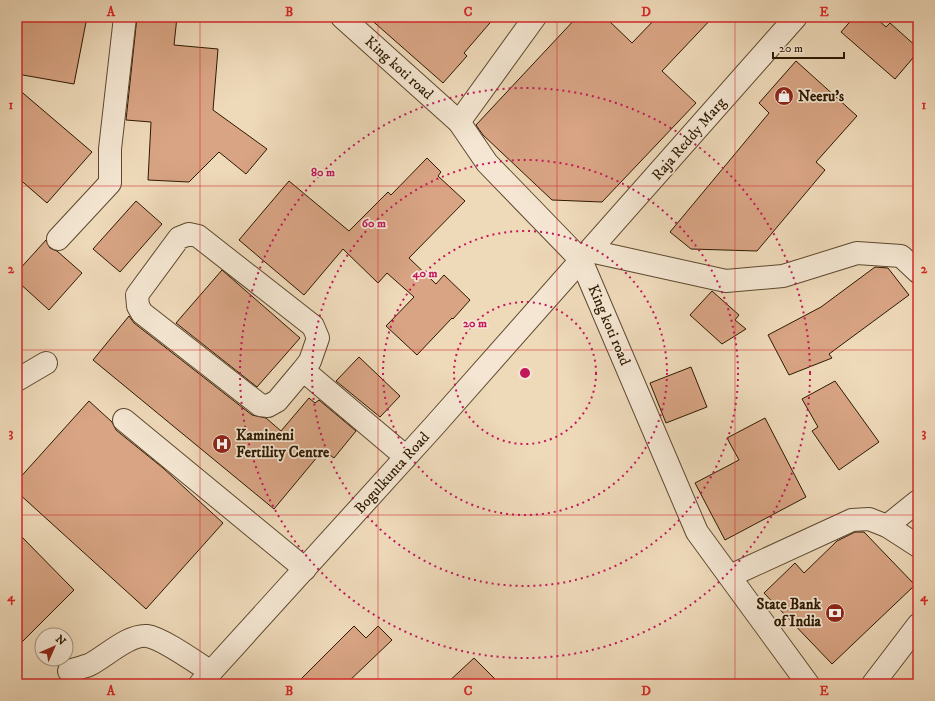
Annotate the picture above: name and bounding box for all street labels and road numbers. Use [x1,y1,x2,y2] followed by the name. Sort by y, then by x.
[361,32,438,104] street label: King koti road
[648,93,731,184] street label: Raja Reddy Marg
[583,282,635,369] street label: King koti road
[350,428,434,518] street label: Bogulkunta Road

